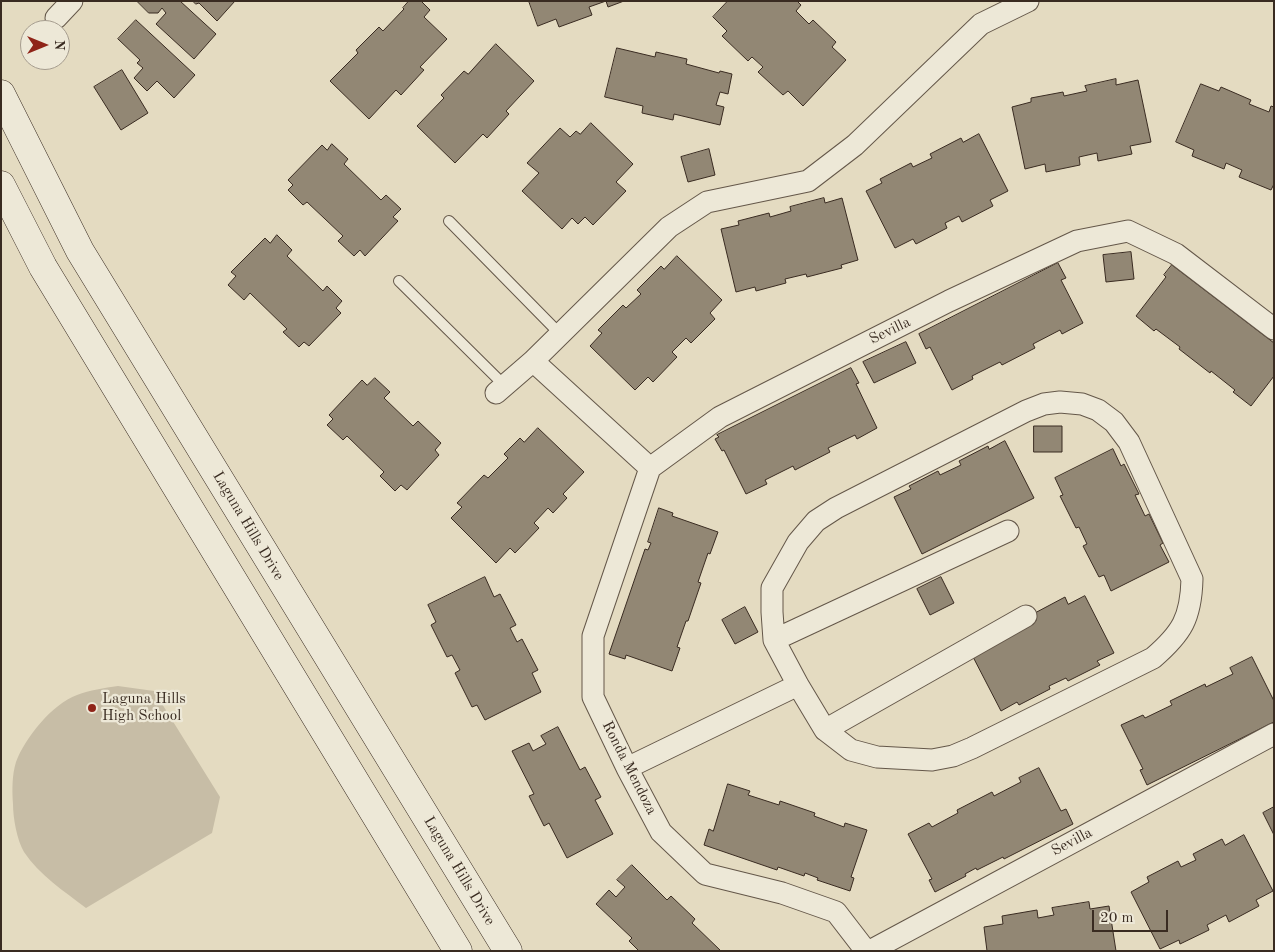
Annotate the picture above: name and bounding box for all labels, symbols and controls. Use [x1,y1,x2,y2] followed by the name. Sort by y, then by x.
[20,20,70,70] north arrow
[52,40,66,50] text: N
[866,313,914,349] street label: Sevilla
[208,468,288,584] street label: Laguna Hills Drive
[102,690,186,725] place label: Laguna Hills High School
[86,702,98,714] marker: Laguna Hills High School
[598,718,660,818] street label: Ronda Mendoza
[419,813,499,929] street label: Laguna Hills Drive
[1048,824,1096,860] street label: Sevilla
[1095,900,1171,932] scale bar
[1100,911,1134,926] text: 20 m

